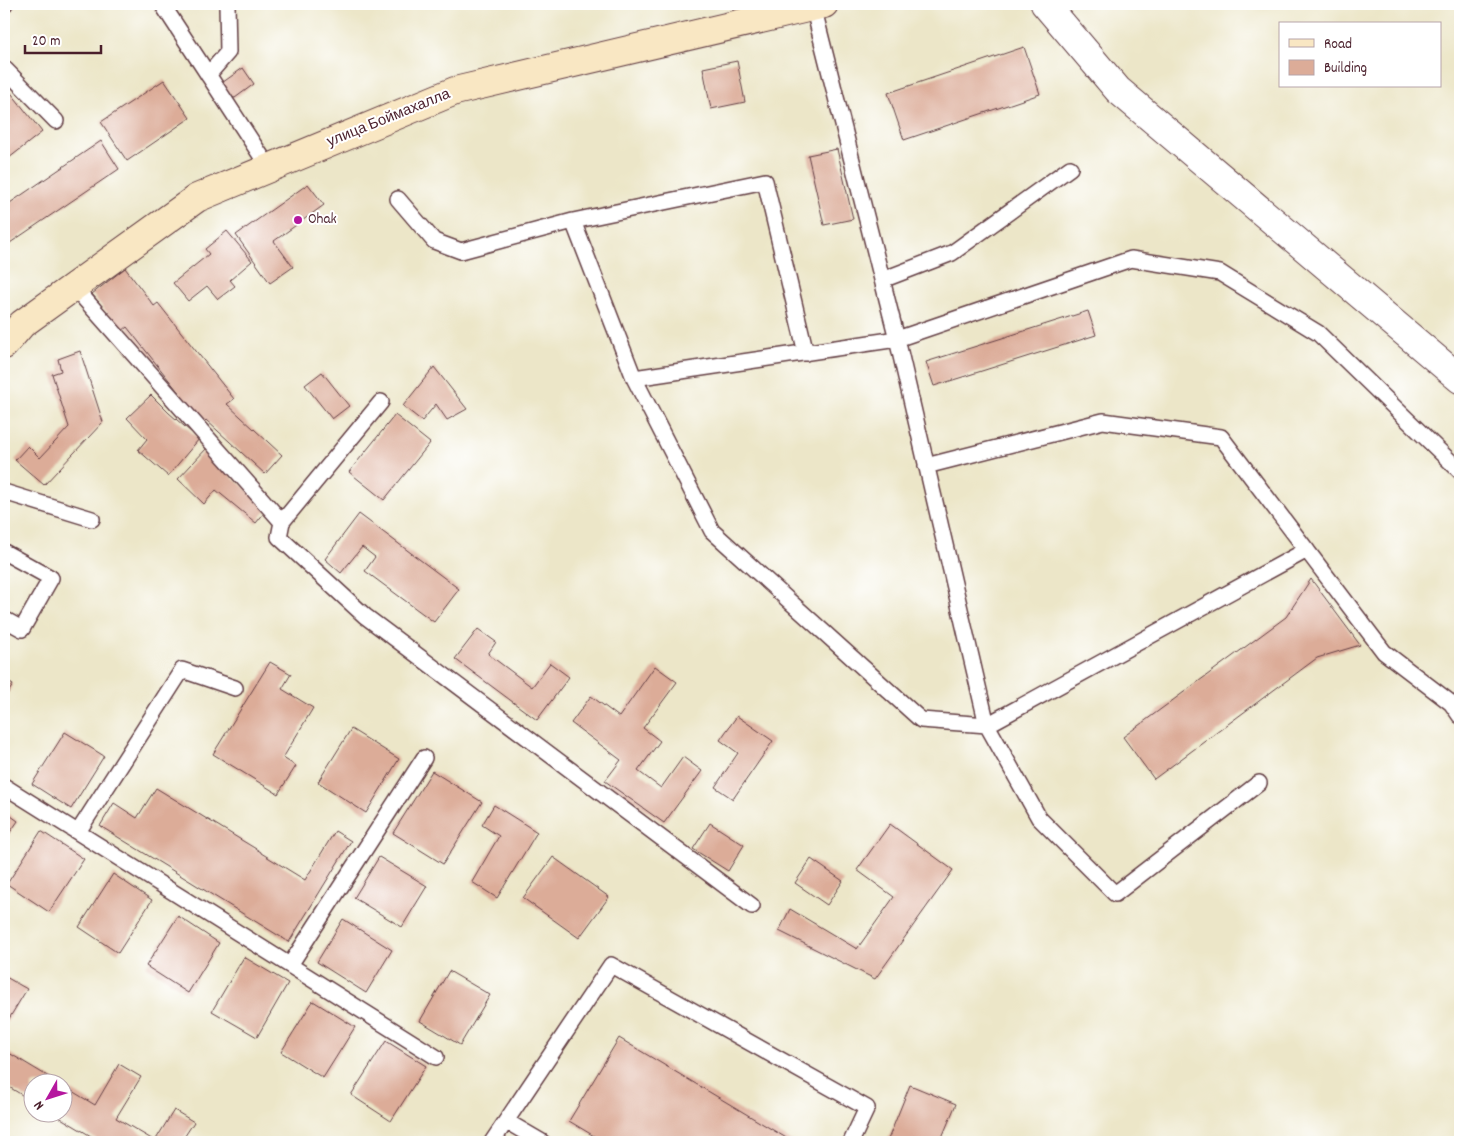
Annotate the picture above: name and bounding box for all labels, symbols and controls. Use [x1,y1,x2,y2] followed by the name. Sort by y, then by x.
[25,22,101,54] scale bar
[1279,22,1442,88] legend
[32,31,60,53] text: 20 m
[1324,34,1352,56] text: Road
[1324,58,1367,80] text: Building
[324,84,455,154] street label: улица Боймахалла
[308,209,337,231] place label: Ohak
[292,214,304,226] marker: Ohak
[22,1074,72,1124] north arrow
[29,1096,49,1114] text: N

